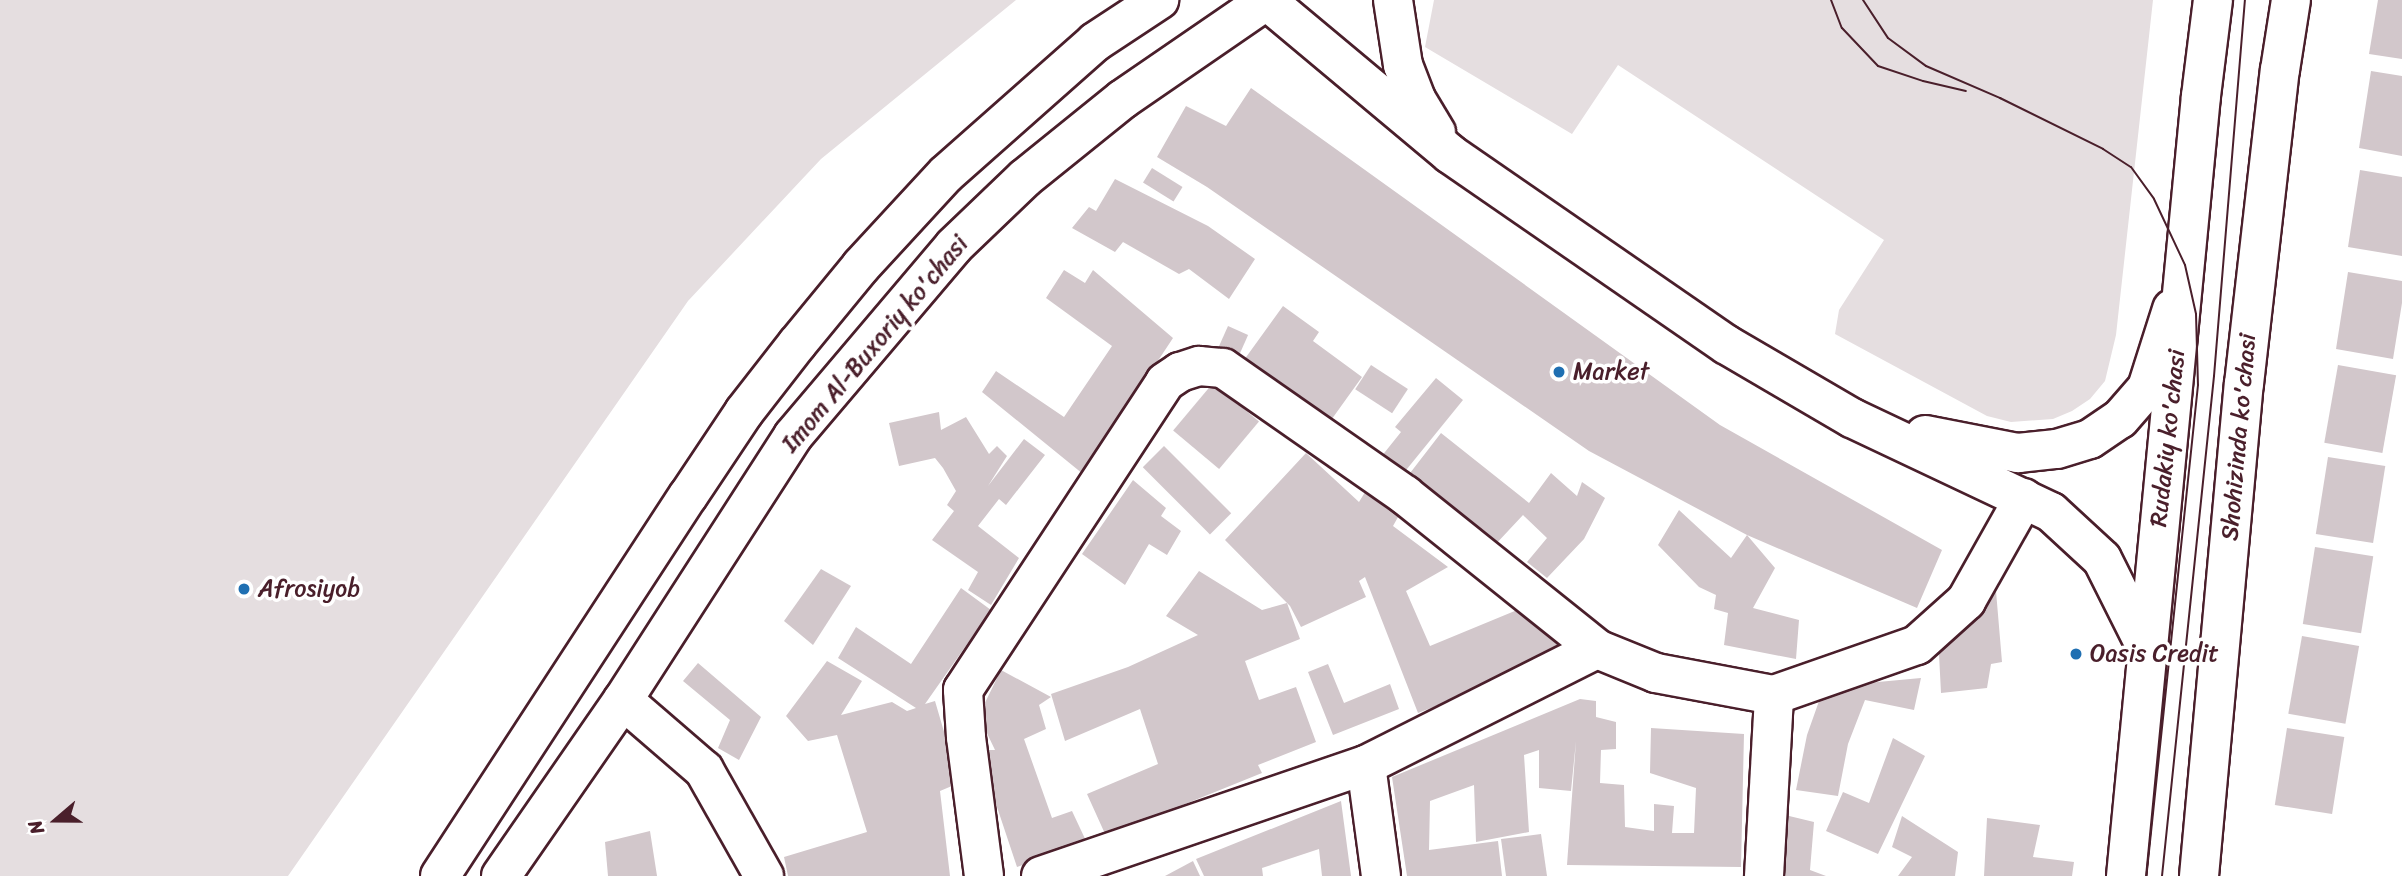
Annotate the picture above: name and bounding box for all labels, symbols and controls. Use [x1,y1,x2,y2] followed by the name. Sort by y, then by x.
[776,230,974,458] street label: Imom Al-Buxoriy ko'chasi
[2216,332,2262,542] street label: Shohizinda ko'chasi
[2144,348,2192,528] street label: Rudakiy ko'chasi
[1573,358,1649,386] place label: Market
[1551,364,1567,380] marker: Market
[258,575,360,603] place label: Afrosiyob
[236,581,252,597] marker: Afrosiyob
[2090,640,2219,668] place label: Oasis Credit
[2068,646,2084,662] marker: Oasis Credit
[21,785,91,855] north arrow
[18,816,54,839] text: N

